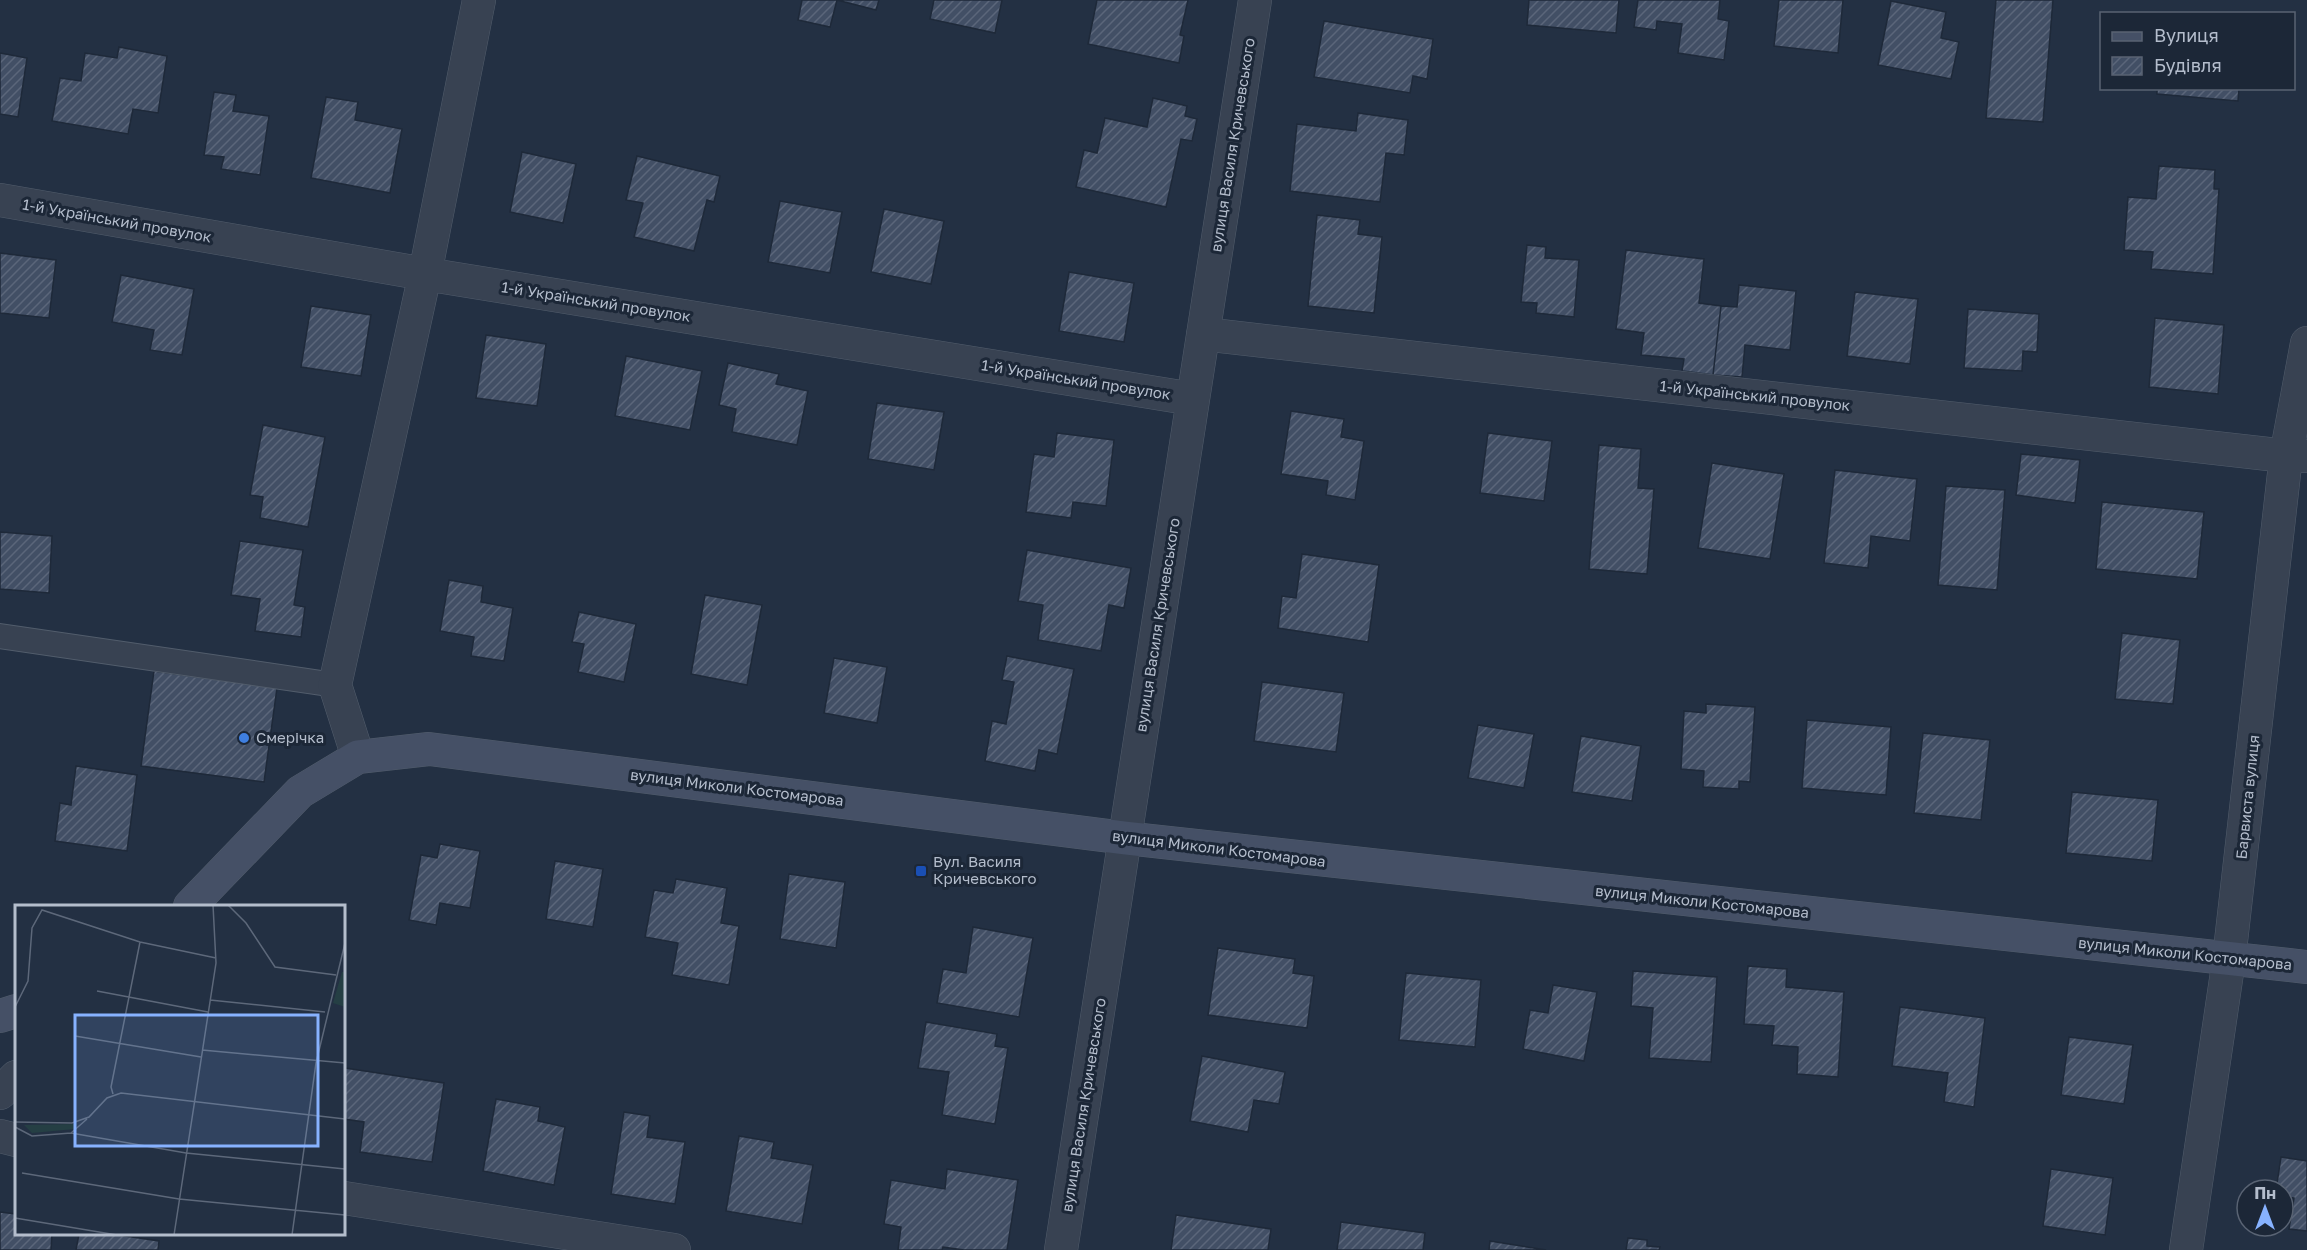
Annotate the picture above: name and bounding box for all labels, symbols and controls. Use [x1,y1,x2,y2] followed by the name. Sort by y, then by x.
[2100,12,2295,90] legend
[2154,24,2219,46] text: Вулиця
[1206,37,1258,253] street label: вулиця Василя Кричевського
[2154,54,2222,76] text: Будівля
[21,195,213,246] street label: 1-й Український провулок
[500,277,692,325] street label: 1-й Український провулок
[980,355,1172,403] street label: 1-й Український провулок
[1659,376,1852,414] street label: 1-й Український провулок
[1131,517,1183,733] street label: вулиця Василя Кричевського
[256,728,324,746] place label: Смерічка
[237,731,251,745] marker: Смерічка
[2232,734,2262,860] street label: Барвиста вулиця
[629,765,845,809] street label: вулиця Миколи Костомарова
[1111,826,1327,870] street label: вулиця Миколи Костомарова
[933,852,1037,887] place label: Вул. Василя Кричевського
[914,864,928,878] marker: Вул. Василя Кричевського
[1594,881,1810,921] street label: вулиця Миколи Костомарова
[15,905,345,1235] inset map
[2077,933,2293,973] street label: вулиця Миколи Костомарова
[1057,997,1109,1213] street label: вулиця Василя Кричевського
[2235,1178,2295,1238] north arrow
[2254,1183,2276,1203] text: Пн

